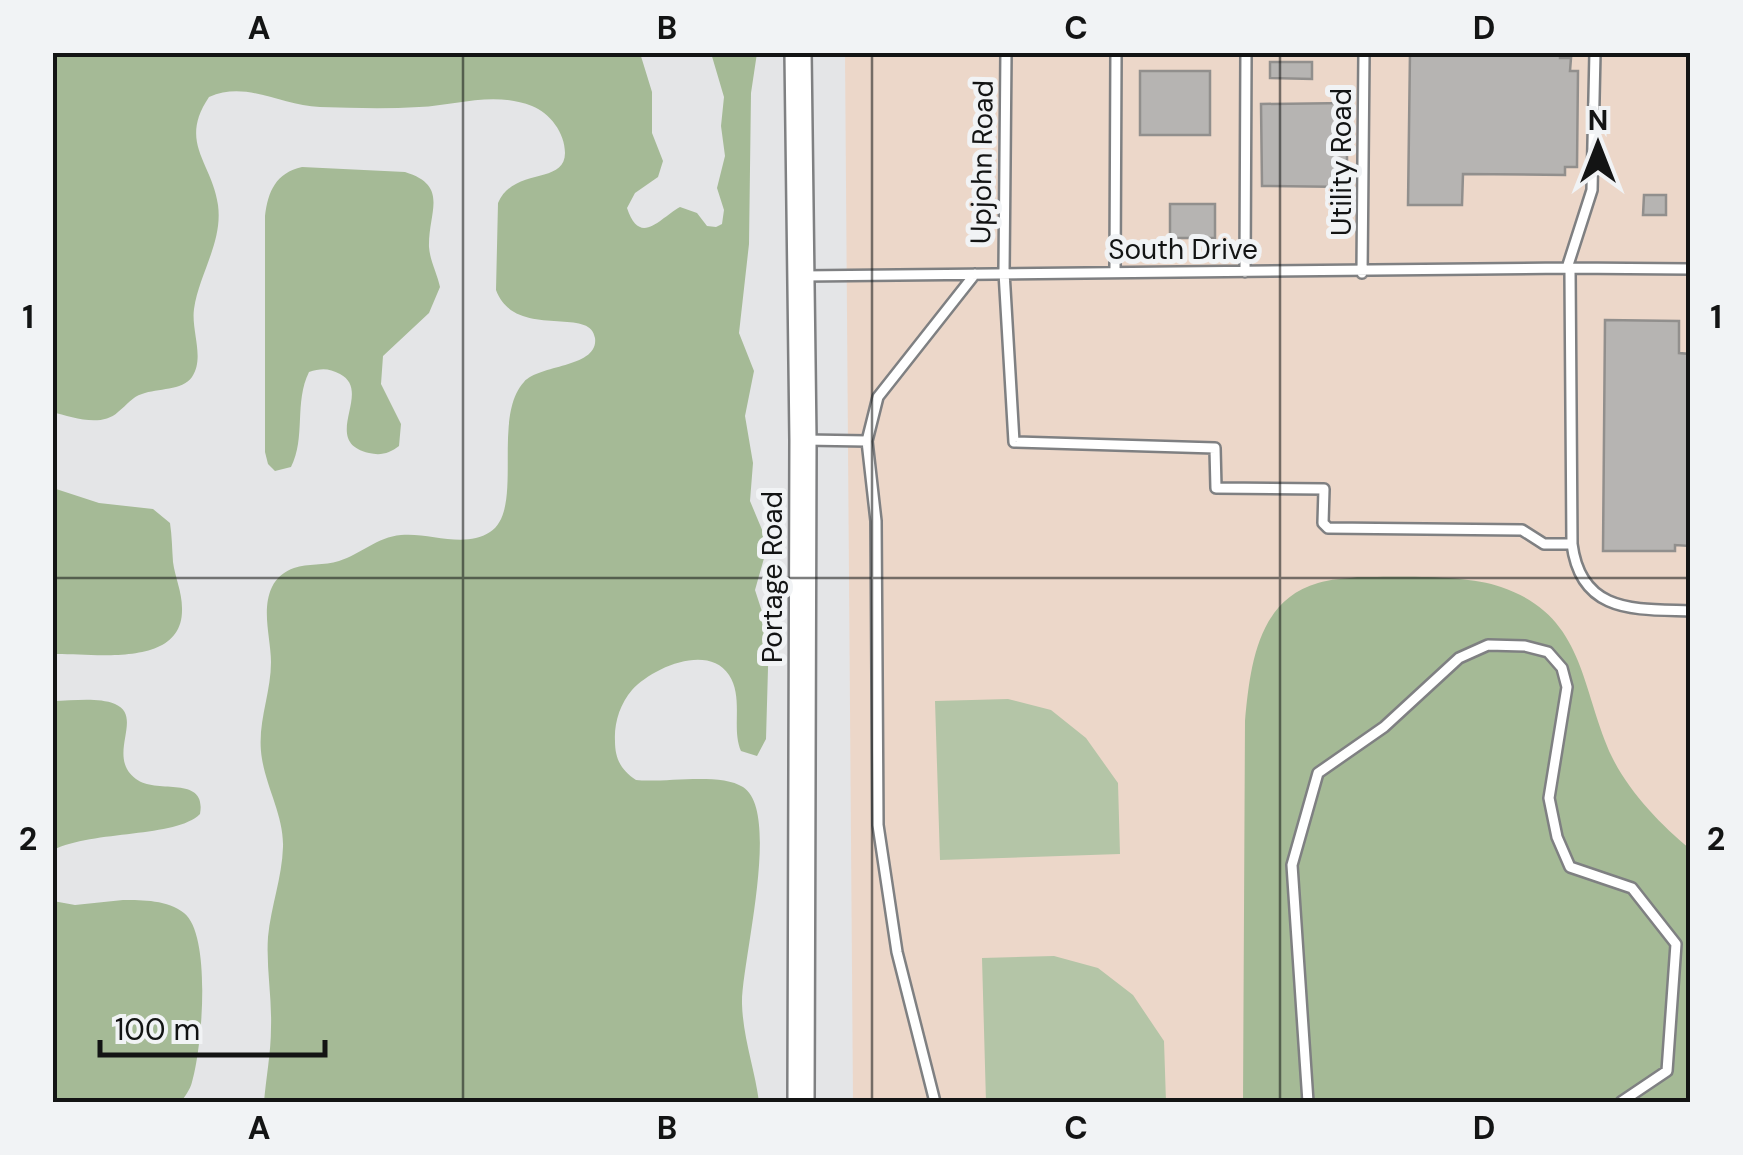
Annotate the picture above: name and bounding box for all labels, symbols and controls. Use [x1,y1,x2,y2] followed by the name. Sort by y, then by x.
[248,7,270,49] text: A
[657,7,677,49] text: B
[1064,7,1088,49] text: C
[1473,7,1495,49] text: D
[962,80,1002,244] street label: Upjohn Road
[1323,88,1360,236] street label: Utility Road
[1548,95,1648,195] north arrow
[1588,102,1608,139] text: N
[1108,231,1258,268] street label: South Drive
[22,296,34,338] text: 1
[1710,296,1722,338] text: 1
[754,491,791,663] street label: Portage Road
[19,818,37,860] text: 2
[1707,818,1725,860] text: 2
[100,995,325,1057] scale bar
[115,1010,200,1049] text: 100 m
[248,1107,270,1149] text: A
[657,1107,677,1149] text: B
[1064,1107,1088,1149] text: C
[1473,1107,1495,1149] text: D

